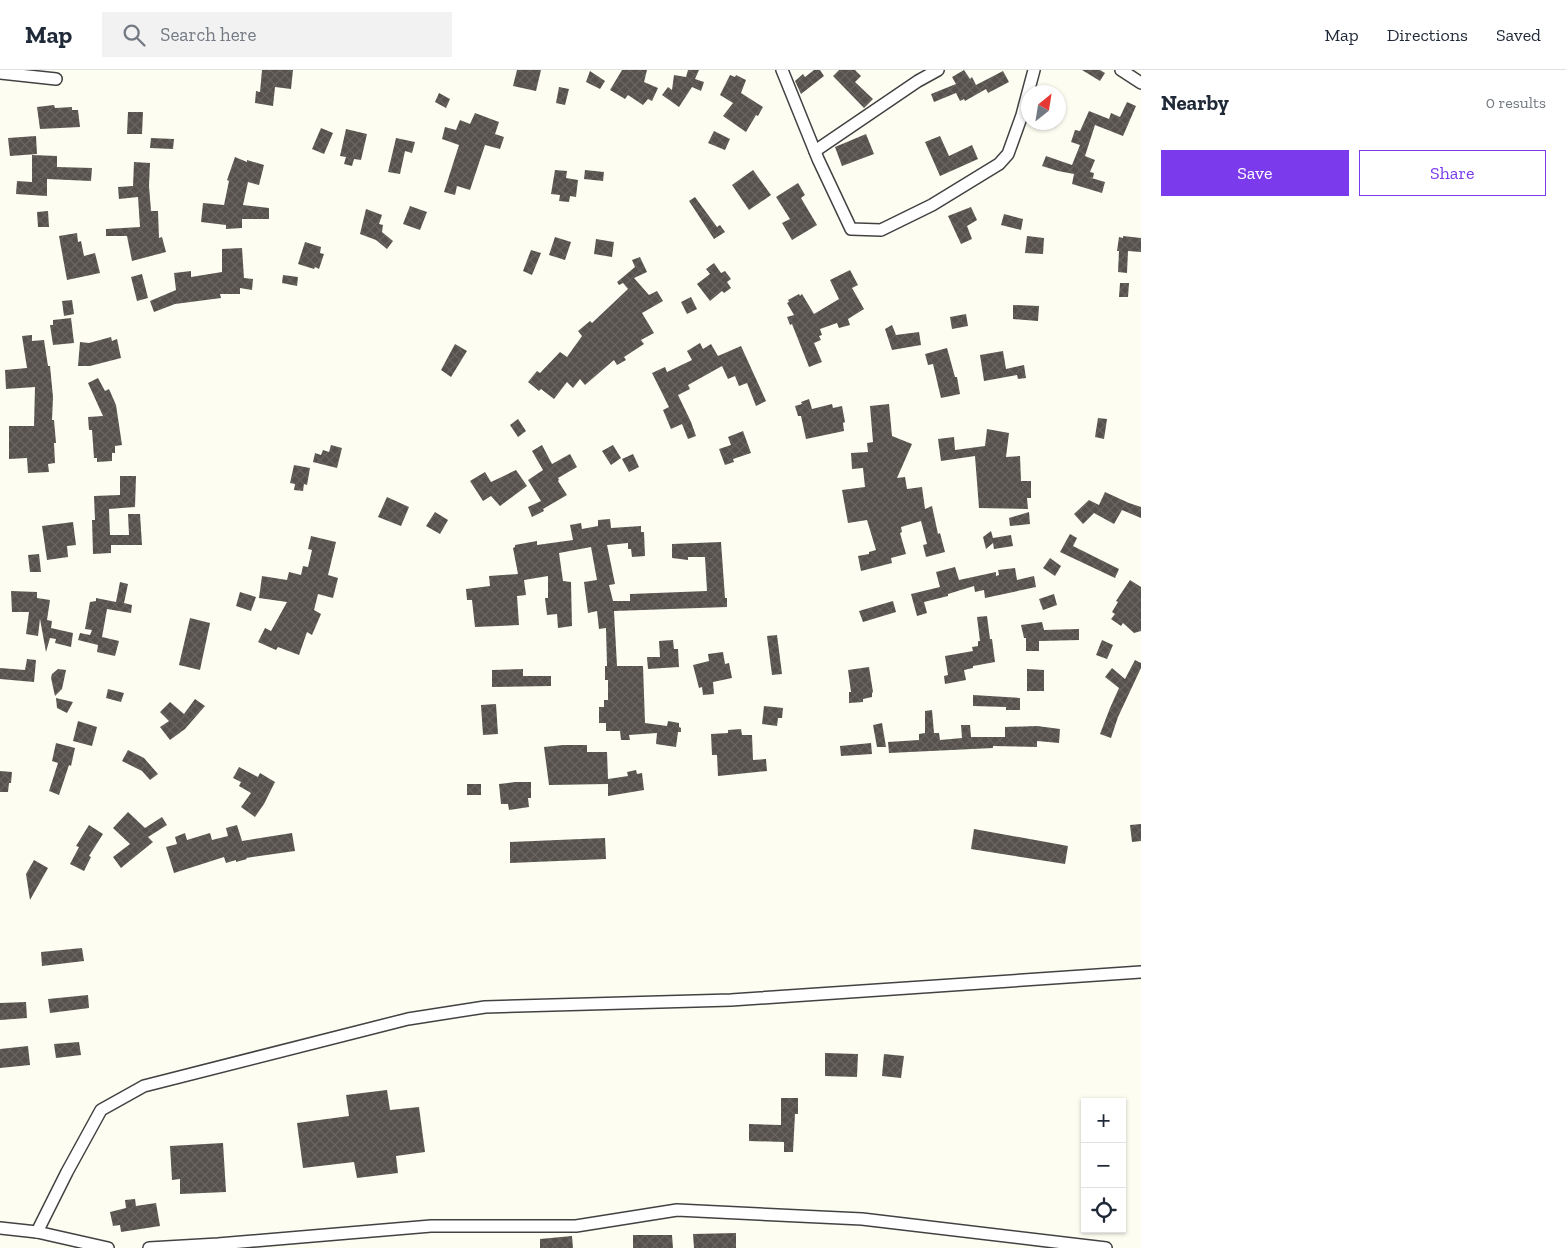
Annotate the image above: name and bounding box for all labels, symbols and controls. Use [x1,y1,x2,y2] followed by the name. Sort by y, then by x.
[102,12,452,57] search box
[25,20,72,49] text: Map
[120,21,148,49] icon: search
[160,23,257,46] text: Search here
[1324,24,1359,46] text: Map
[1387,24,1468,46] text: Directions
[1496,24,1541,46] text: Saved
[1021,85,1066,130] north arrow
[1161,90,1229,115] text: Nearby
[1486,93,1546,112] text: 0 results
[1161,150,1349,196] button: Save
[1359,150,1546,196] button: Share
[1081,1098,1126,1233] map controls
[1081,1098,1126,1143] button: +
[1081,1143,1126,1188] button: −
[1081,1188,1126,1233] button: locate

